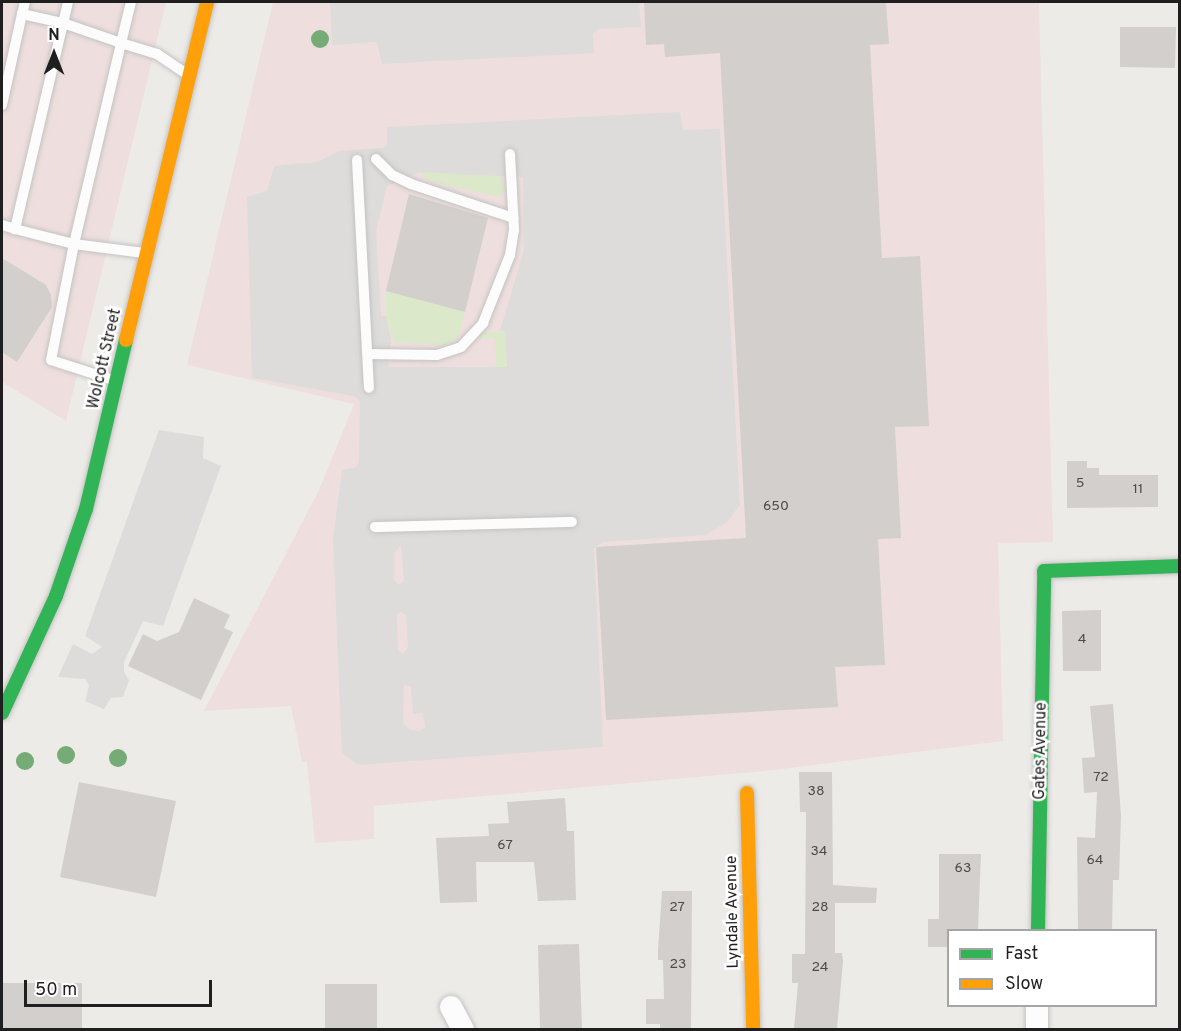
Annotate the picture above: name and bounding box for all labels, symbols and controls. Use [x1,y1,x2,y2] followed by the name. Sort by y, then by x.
[24,24,84,84] north arrow
[48,26,60,46] text: N
[84,307,126,411] street label: Wolcott Street
[1076,476,1084,492] house number: 5
[1133,482,1143,498] house number: 11
[763,499,789,515] house number: 650
[1078,632,1086,648] house number: 4
[1031,702,1051,800] street label: Gates Avenue
[1093,770,1109,786] house number: 72
[808,784,824,800] house number: 38
[497,838,513,854] house number: 67
[810,844,828,860] house number: 34
[1086,853,1104,869] house number: 64
[722,855,744,969] street label: Lyndale Avenue
[955,861,971,877] house number: 63
[669,900,685,916] house number: 27
[811,900,829,916] house number: 28
[947,929,1157,1007] legend
[1005,943,1038,966] text: Fast
[670,957,686,973] house number: 23
[811,960,829,976] house number: 24
[27,968,214,1006] scale bar
[1005,973,1043,996] text: Slow
[35,979,77,1002] text: 50 m

